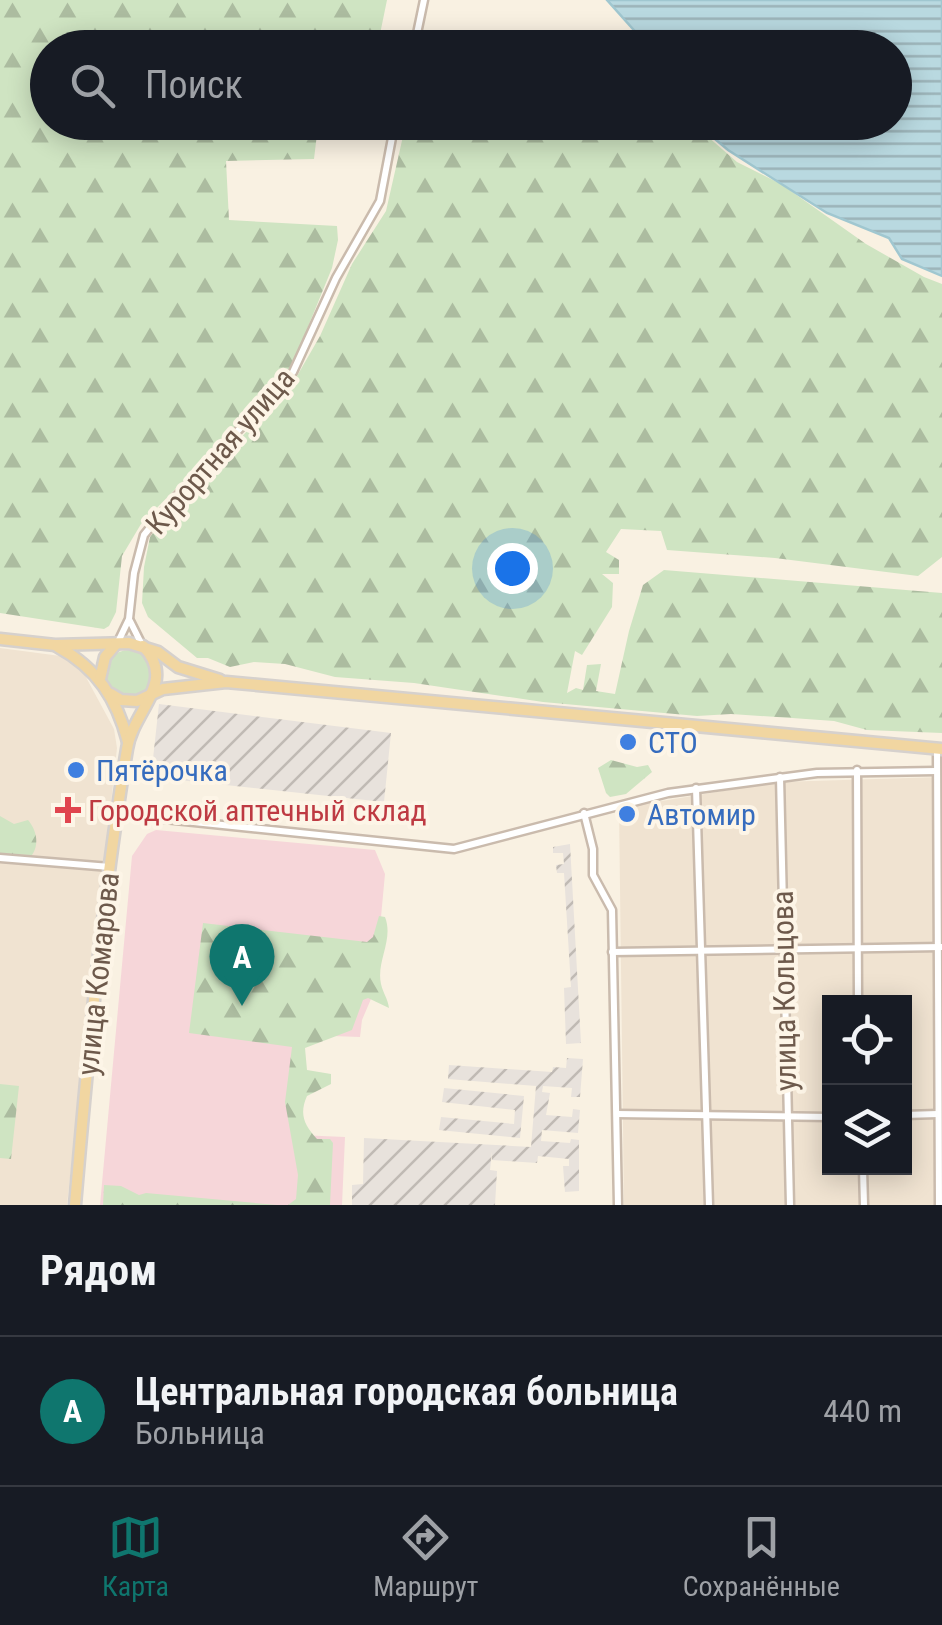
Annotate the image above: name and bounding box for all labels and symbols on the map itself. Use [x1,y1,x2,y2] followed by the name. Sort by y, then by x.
[138,361,302,541] street label: Курортная улица
[487,543,538,594] your location
[648,725,698,760] place label: СТО
[617,731,639,753] marker: СТО
[96,753,228,788] place label: Пятёрочка
[65,759,87,781] marker: Пятёрочка
[88,793,427,828] place label: Городской аптечный склад
[647,797,756,832] place label: Автомир
[57,799,79,821] marker: Городской аптечный склад
[616,803,638,825] marker: Автомир
[70,871,126,1077] street label: улица Комарова
[765,890,803,1092] street label: улица Кольцова
[210,924,274,1006] pin: A

